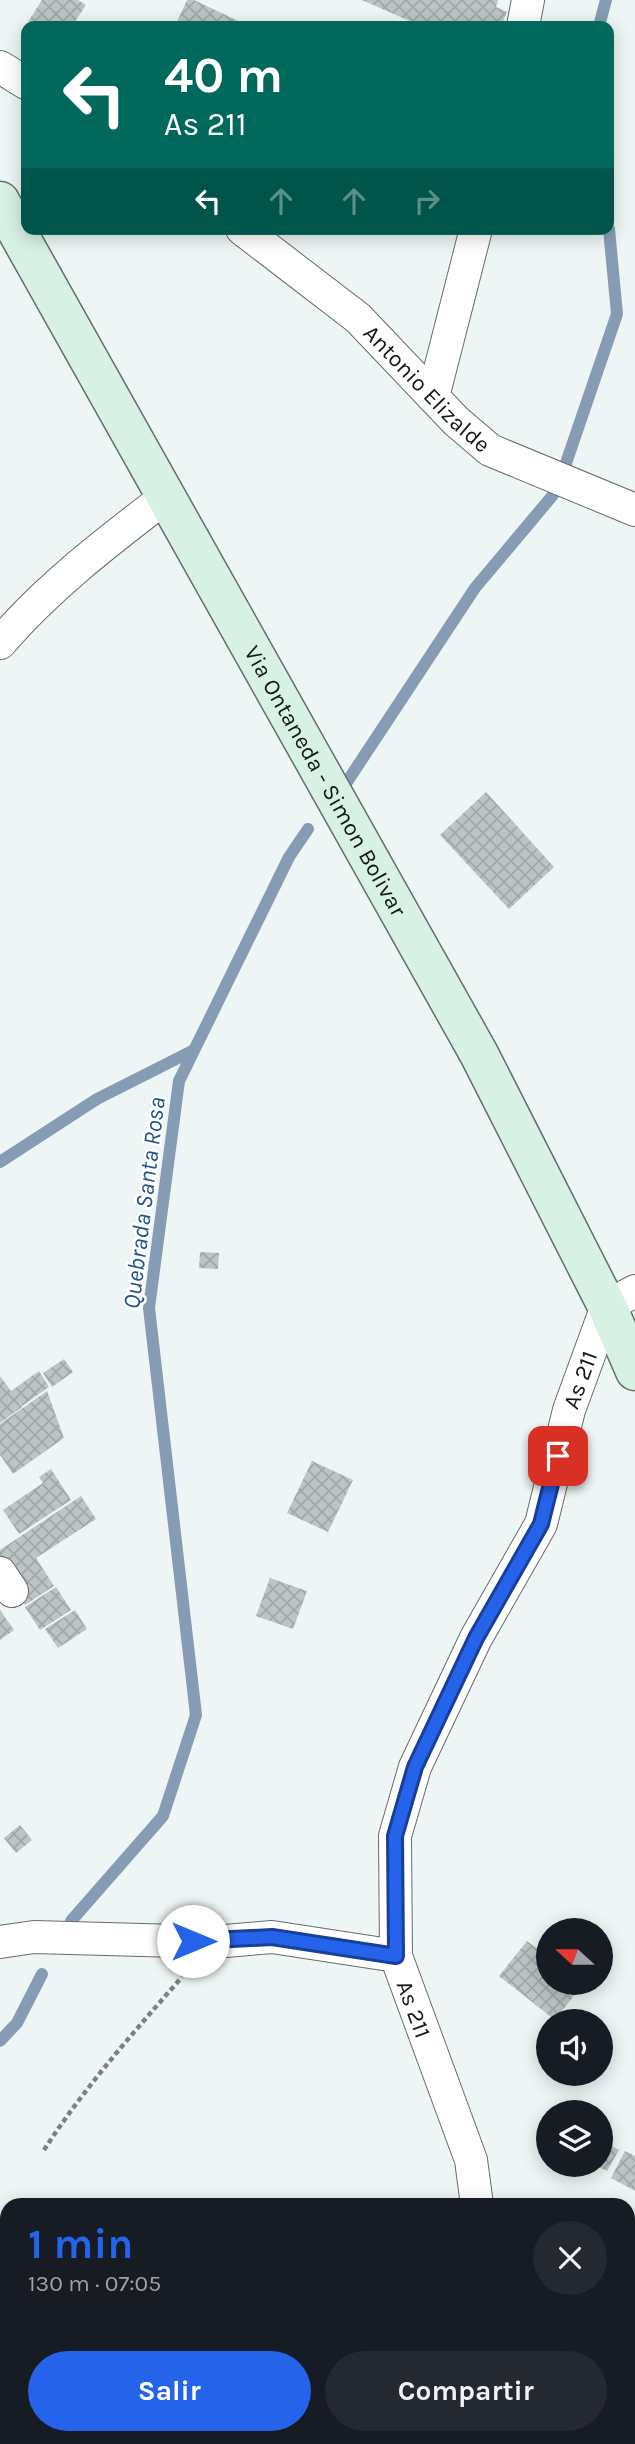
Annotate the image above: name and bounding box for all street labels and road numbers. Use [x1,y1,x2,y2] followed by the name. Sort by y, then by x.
[358,319,496,458] street label: Antonio Elizalde
[238,641,412,922] street label: Via Ontaneda - Simon Bolivar
[558,1348,603,1413] street label: As 211
[391,1977,436,2042] street label: As 211

